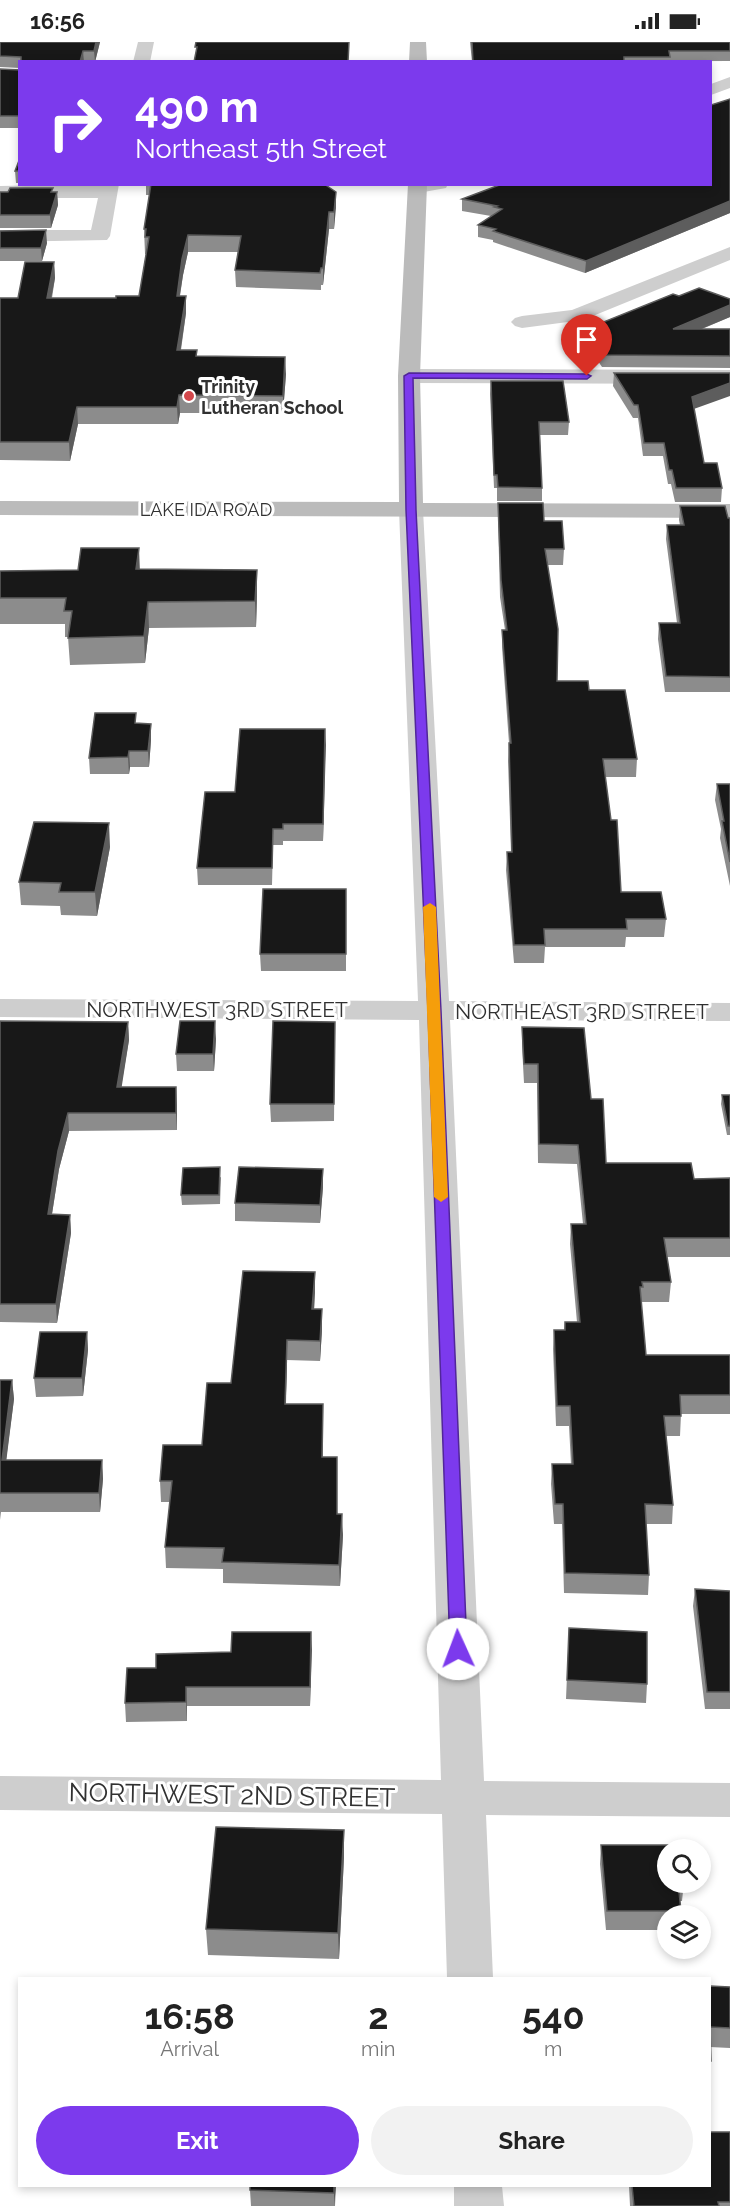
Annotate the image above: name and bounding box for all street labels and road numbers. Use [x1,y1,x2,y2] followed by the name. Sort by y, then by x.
[140,499,272,520] street label: LAKE IDA ROAD
[86,997,348,1022] street label: NORTHWEST 3RD STREET
[455,999,709,1024] street label: NORTHEAST 3RD STREET
[68,1777,396,1813] street label: NORTHWEST 2ND STREET

